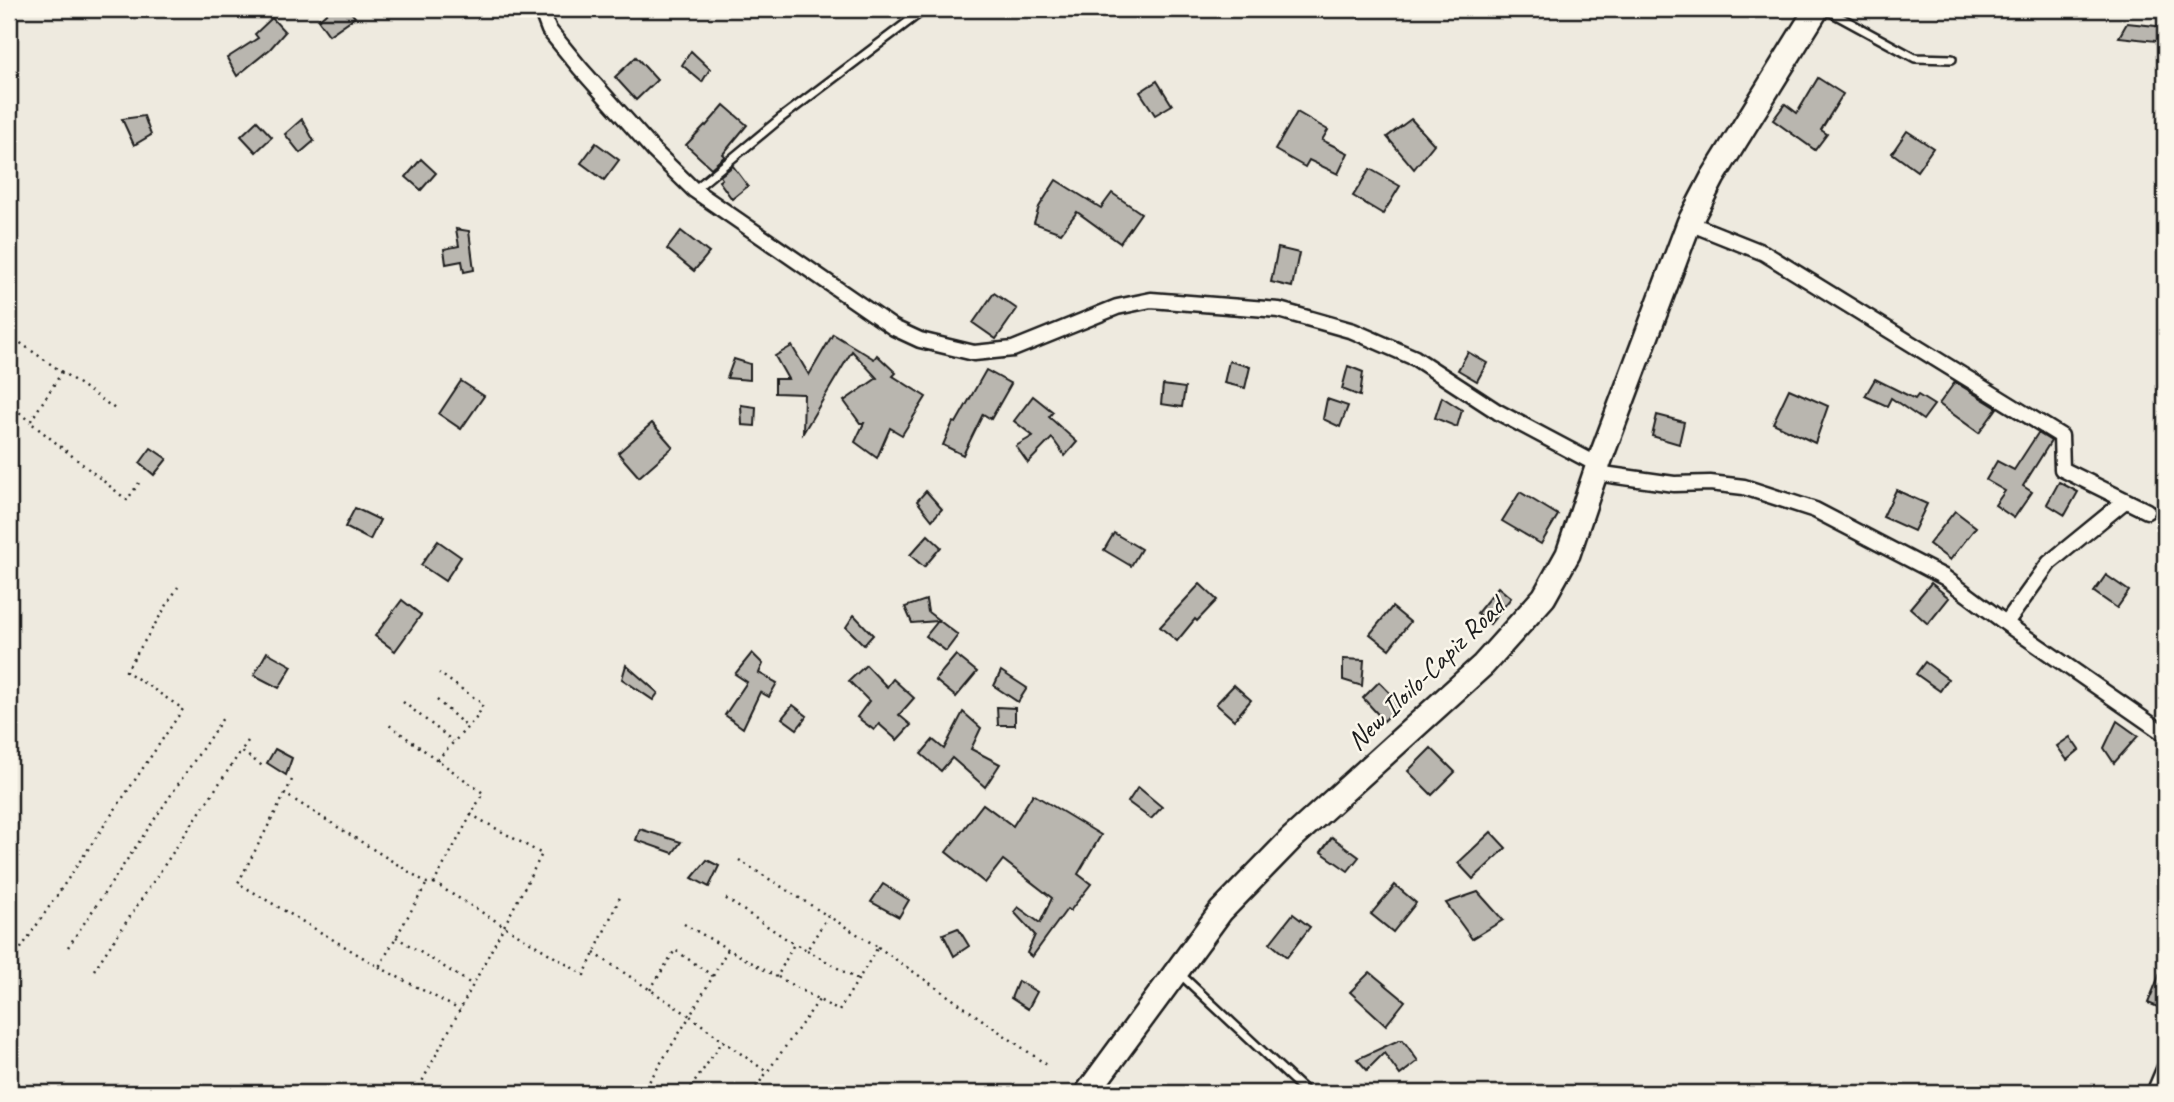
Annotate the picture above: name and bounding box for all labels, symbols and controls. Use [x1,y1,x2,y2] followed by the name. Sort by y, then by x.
[1339,586,1515,758] street label: New Iloilo-Capiz Road

